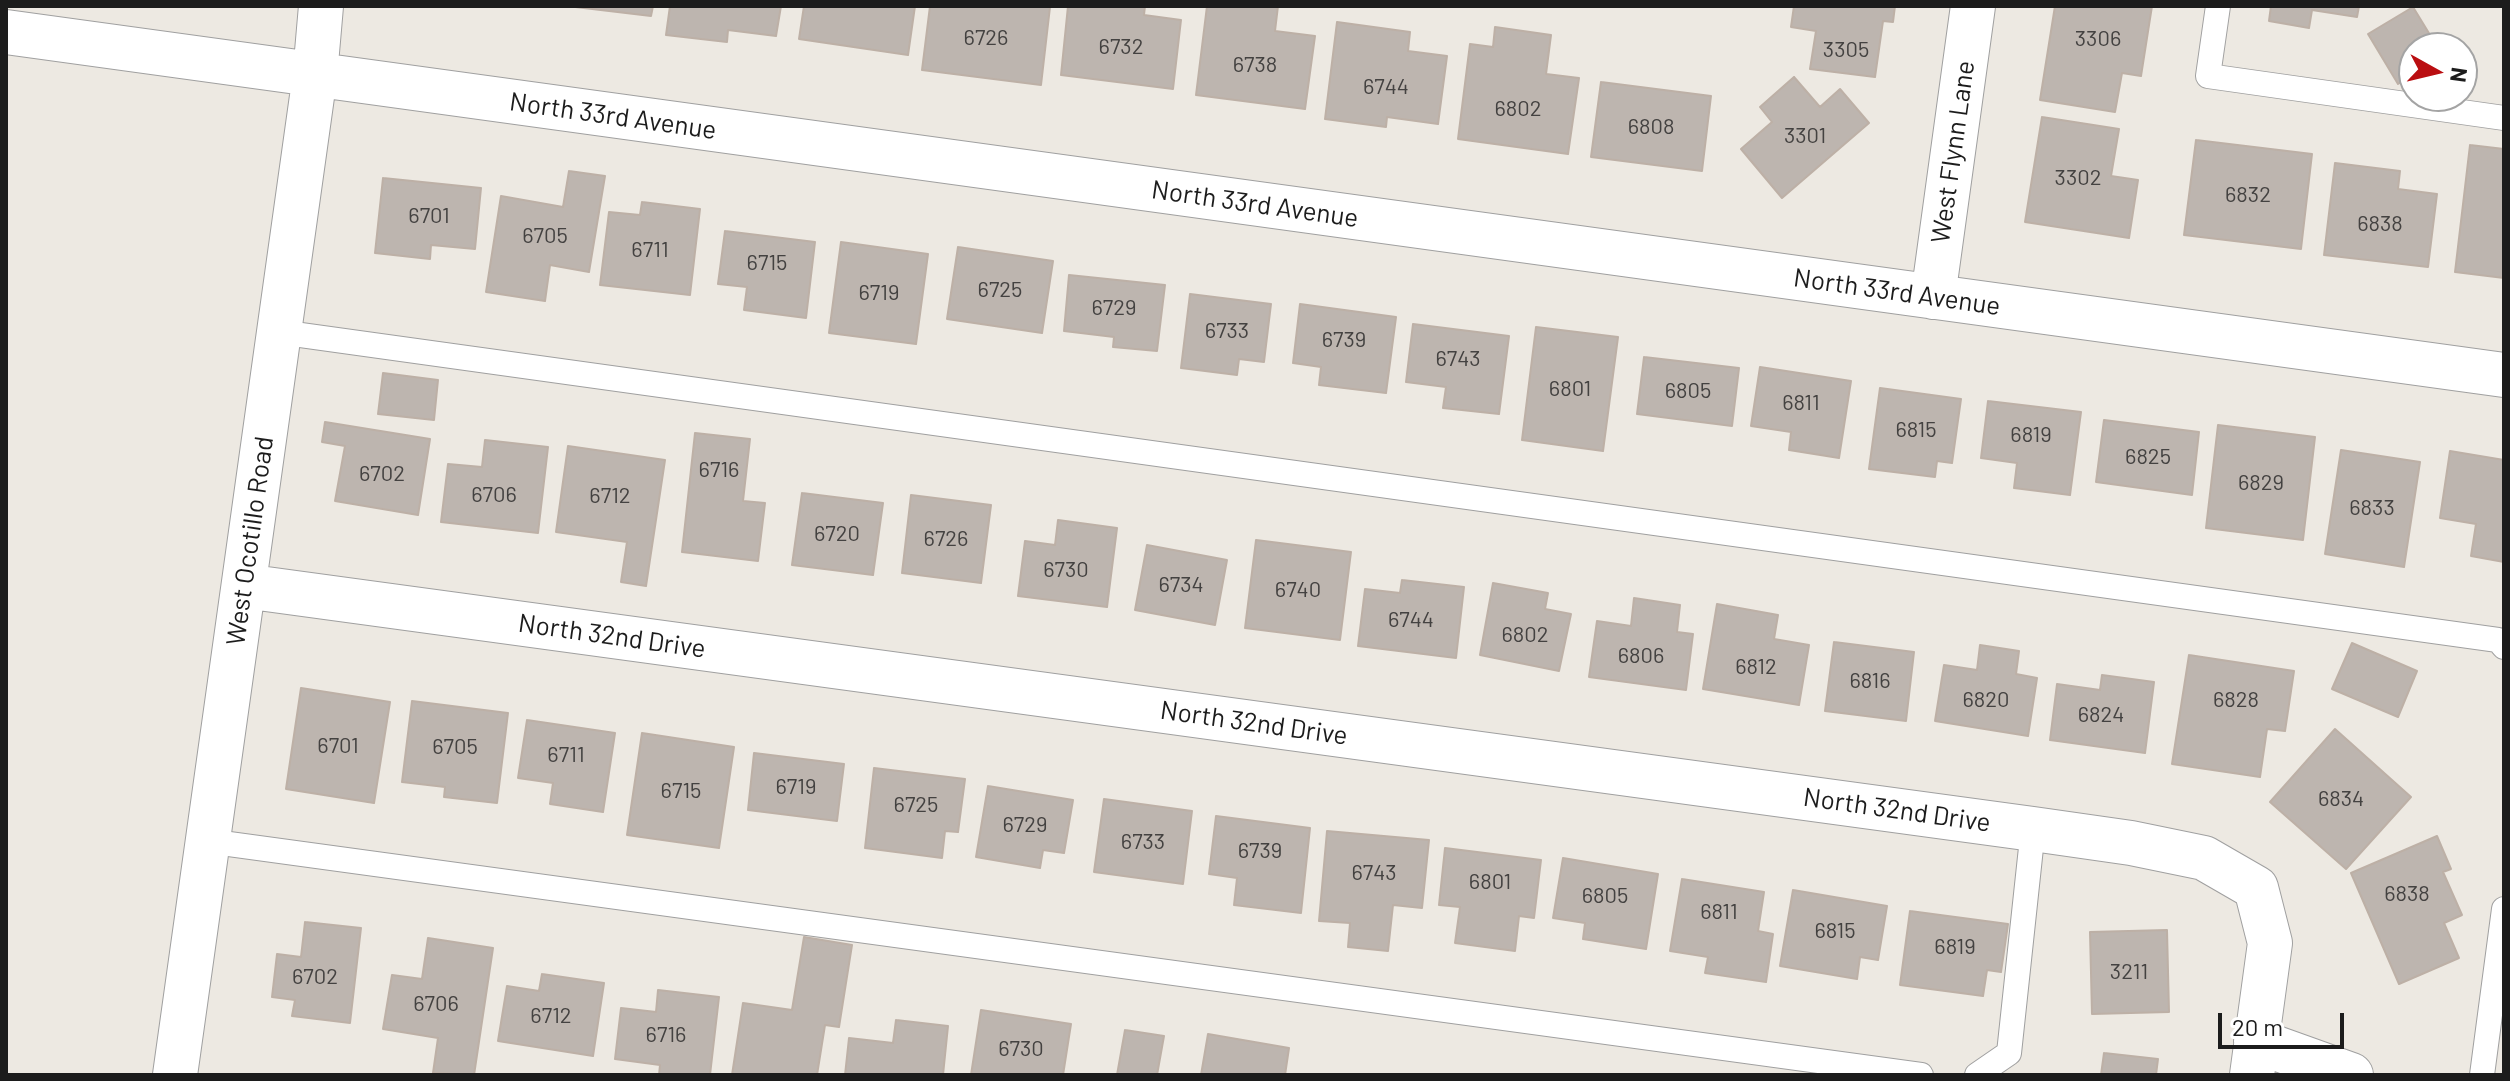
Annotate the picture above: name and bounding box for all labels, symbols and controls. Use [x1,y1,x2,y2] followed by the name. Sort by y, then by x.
[964,25,1008,51] house number: 6726
[2075,26,2121,52] house number: 3306
[2398,32,2478,112] north arrow
[1099,34,1143,60] house number: 6732
[1823,37,1869,63] house number: 3305
[1233,52,1277,78] house number: 6738
[1925,59,1981,245] street label: West Flynn Lane
[2446,66,2474,84] text: N
[1363,74,1409,100] house number: 6744
[508,86,718,146] street label: North 33rd Avenue
[1494,96,1542,122] house number: 6802
[1628,114,1674,140] house number: 6808
[1784,123,1826,149] house number: 3301
[2055,165,2101,191] house number: 3302
[1150,174,1360,234] street label: North 33rd Avenue
[2225,182,2271,208] house number: 6832
[408,203,450,229] house number: 6701
[2357,211,2403,237] house number: 6838
[522,223,568,249] house number: 6705
[631,237,669,263] house number: 6711
[747,250,787,276] house number: 6715
[1792,262,2002,322] street label: North 33rd Avenue
[978,277,1022,303] house number: 6725
[859,280,899,306] house number: 6719
[1092,295,1136,321] house number: 6729
[1205,318,1249,344] house number: 6733
[1322,327,1366,353] house number: 6739
[1435,346,1481,372] house number: 6743
[1549,376,1591,402] house number: 6801
[1665,378,1711,404] house number: 6805
[1782,390,1820,416] house number: 6811
[1895,417,1937,443] house number: 6815
[2010,422,2052,448] house number: 6819
[220,434,280,648] street label: West Ocotillo Road
[2125,444,2171,470] house number: 6825
[699,457,739,483] house number: 6716
[359,461,405,487] house number: 6702
[2238,470,2284,496] house number: 6829
[471,482,517,508] house number: 6706
[589,483,631,509] house number: 6712
[2349,495,2395,521] house number: 6833
[814,521,860,547] house number: 6720
[924,526,968,552] house number: 6726
[1043,557,1089,583] house number: 6730
[1158,572,1204,598] house number: 6734
[1275,577,1321,603] house number: 6740
[516,607,708,665] street label: North 32nd Drive
[1388,607,1434,633] house number: 6744
[1501,622,1549,648] house number: 6802
[1618,643,1664,669] house number: 6806
[1735,654,1777,680] house number: 6812
[1849,668,1891,694] house number: 6816
[1962,687,2010,713] house number: 6820
[2213,687,2259,713] house number: 6828
[1158,694,1350,752] street label: North 32nd Drive
[2078,702,2124,728] house number: 6824
[317,733,359,759] house number: 6701
[432,734,478,760] house number: 6705
[547,742,585,768] house number: 6711
[776,774,816,800] house number: 6719
[661,778,701,804] house number: 6715
[1801,781,1993,839] street label: North 32nd Drive
[2318,786,2364,812] house number: 6834
[894,792,938,818] house number: 6725
[1003,812,1047,838] house number: 6729
[1121,829,1165,855] house number: 6733
[1238,838,1282,864] house number: 6739
[1351,860,1397,886] house number: 6743
[1469,869,1511,895] house number: 6801
[2384,881,2430,907] house number: 6838
[1582,883,1628,909] house number: 6805
[1700,899,1738,925] house number: 6811
[1814,918,1856,944] house number: 6815
[1934,934,1976,960] house number: 6819
[2110,959,2148,985] house number: 3211
[292,964,338,990] house number: 6702
[413,991,459,1017] house number: 6706
[2222,997,2348,1047] scale bar
[530,1003,572,1029] house number: 6712
[2232,1012,2283,1041] text: 20 m
[646,1022,686,1048] house number: 6716
[998,1036,1044,1062] house number: 6730

